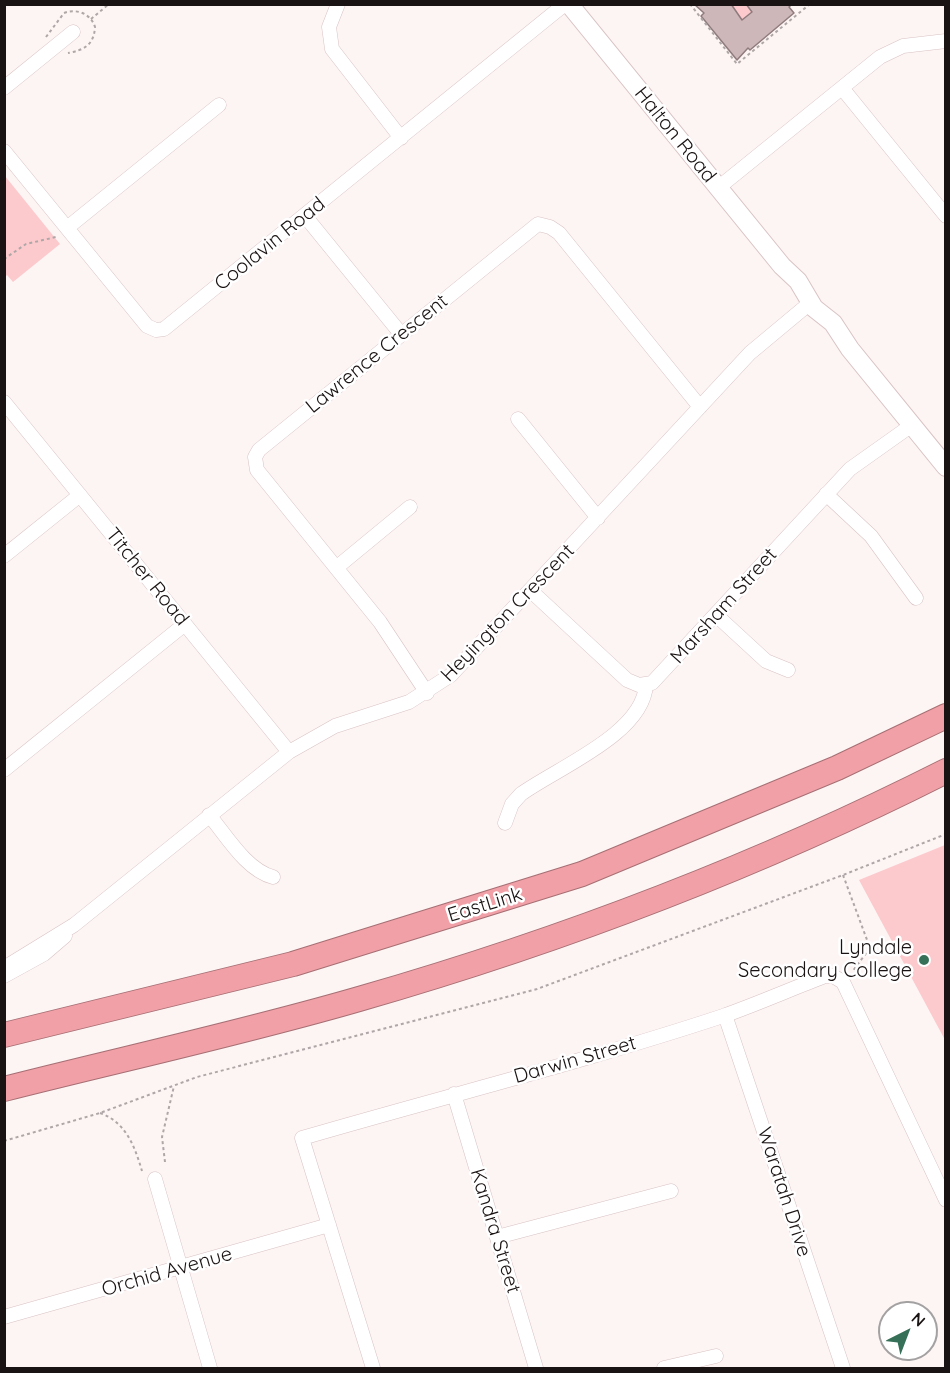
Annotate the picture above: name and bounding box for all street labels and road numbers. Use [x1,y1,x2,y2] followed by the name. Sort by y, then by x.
[629,82,721,188] street label: Halton Road
[210,192,330,296] street label: Coolavin Road
[301,289,453,419] street label: Lawrence Crescent
[100,523,194,631] street label: Titcher Road
[436,539,580,687] street label: Heyington Crescent
[666,543,782,669] street label: Marsham Street
[445,882,525,928] street label: EastLink
[511,1031,639,1089] street label: Darwin Street
[752,1124,816,1260] street label: Waratah Drive
[465,1166,525,1296] street label: Kandra Street
[99,1242,235,1302] street label: Orchid Avenue

